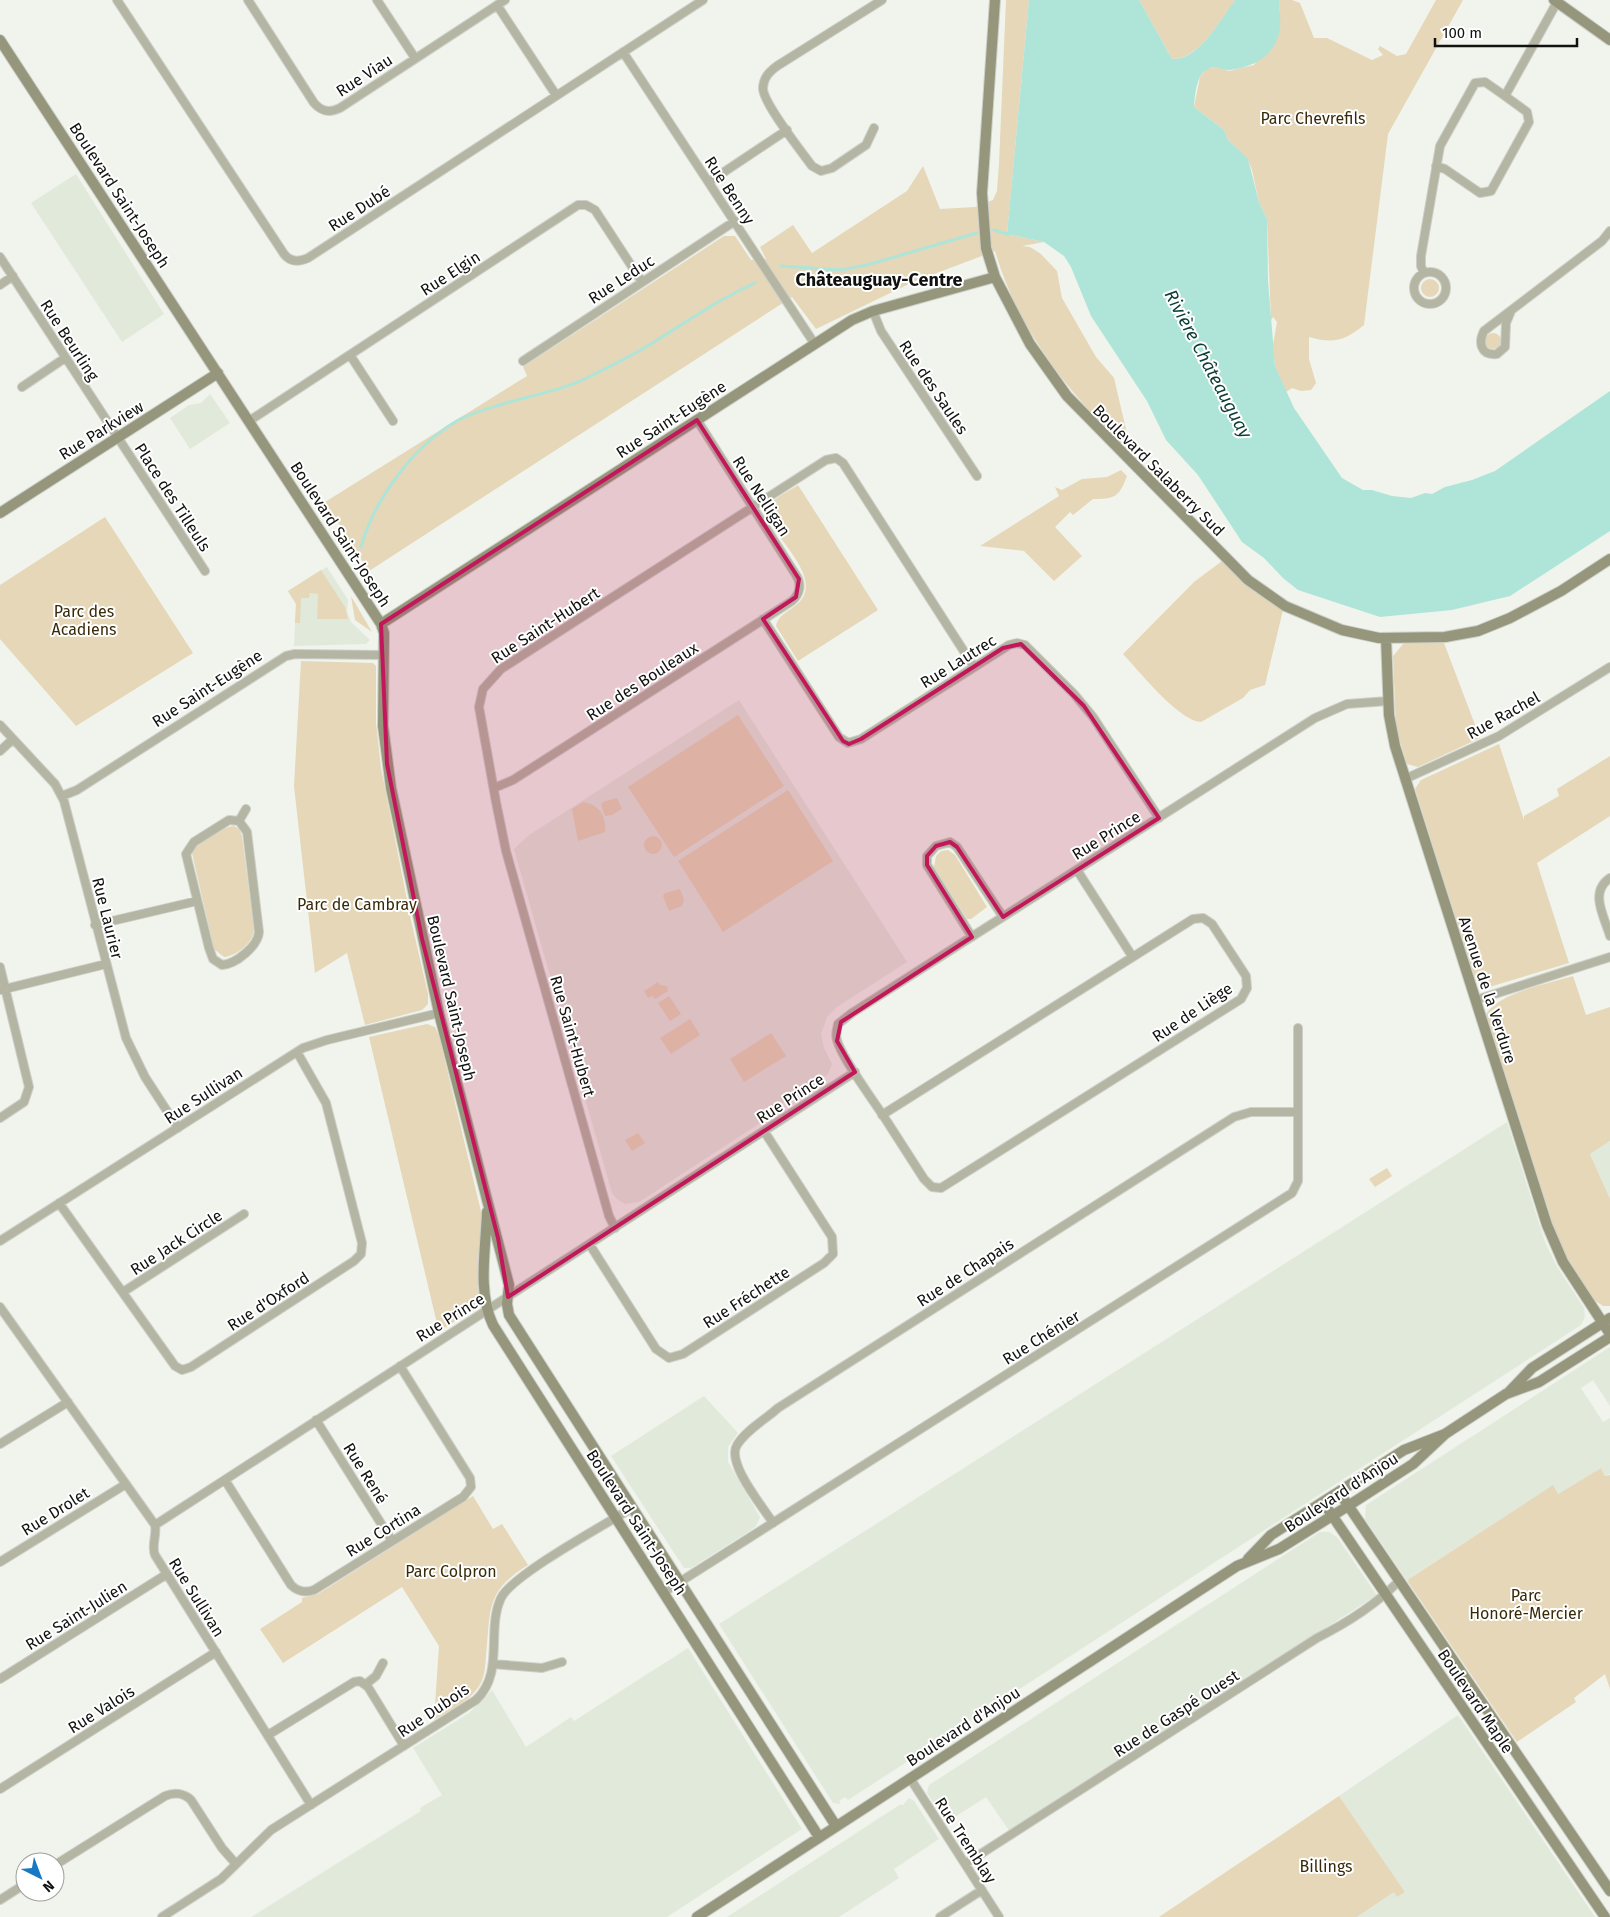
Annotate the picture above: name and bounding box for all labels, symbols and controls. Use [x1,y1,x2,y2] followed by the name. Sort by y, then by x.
[1435,15,1578,47] scale bar
[1442,24,1482,42] text: 100 m
[333,50,396,101] street label: Rue Viau
[1260,109,1366,128] park label: Parc Chevrefils
[65,119,174,272] street label: Boulevard Saint-Joseph
[701,153,759,228] street label: Rue Benny
[325,181,394,235] street label: Rue Dubé
[417,247,484,300] street label: Rue Elgin
[585,251,658,308] street label: Rue Leduc
[796,269,963,291] district label: Châteauguay-Centre
[1159,286,1257,443] water label: Rivière Châteauguay
[36,296,103,385] street label: Rue Beurling
[895,337,972,438] street label: Rue des Saules
[613,377,730,462] street label: Rue Saint-Eugène
[56,397,147,464] street label: Rue Parkview
[1089,401,1228,540] street label: Boulevard Salaberry Sud
[131,440,215,555] street label: Place des Tilleuls
[729,453,794,540] street label: Rue Nelligan
[286,458,395,611] street label: Boulevard Saint-Joseph
[488,583,603,667] street label: Rue Saint-Hubert
[51,602,117,639] park label: Parc des Acadiens
[917,630,1000,692] street label: Rue Lautrec
[583,638,702,725] street label: Rue des Bouleaux
[149,646,266,731] street label: Rue Saint-Eugène
[1463,687,1543,743] street label: Rue Rachel
[1069,807,1144,864] street label: Rue Prince
[88,875,127,962] street label: Rue Laurier
[297,895,417,914] park label: Parc de Cambray
[423,913,480,1083] street label: Boulevard Saint-Joseph
[1455,914,1520,1066] street label: Avenue de la Verdure
[546,973,599,1099] street label: Rue Saint-Hubert
[1149,979,1236,1046] street label: Rue de Liège
[161,1063,246,1128] street label: Rue Sullivan
[753,1069,828,1127] street label: Rue Prince
[127,1206,226,1279] street label: Rue Jack Circle
[913,1234,1017,1311] street label: Rue de Chapais
[699,1262,793,1332] street label: Rue Fréchette
[224,1268,313,1335] street label: Rue d'Oxford
[413,1289,488,1346] street label: Rue Prince
[999,1306,1084,1369] street label: Rue Chénier
[339,1439,392,1507] street label: Rue René
[582,1446,691,1599] street label: Boulevard Saint-Joseph
[1281,1449,1402,1536] street label: Boulevard d'Anjou
[18,1483,93,1540] street label: Rue Drolet
[342,1500,424,1561] street label: Rue Cortina
[165,1554,228,1640] street label: Rue Sullivan
[405,1562,497,1581] park label: Parc Colpron
[22,1577,131,1654] street label: Rue Saint-Julien
[1469,1586,1584,1623] park label: Parc Honoré-Mercier
[1434,1646,1517,1757] street label: Boulevard Maple
[1110,1666,1243,1761] street label: Rue de Gaspé Ouest
[394,1679,473,1741] street label: Rue Dubois
[65,1682,138,1737] street label: Rue Valois
[903,1683,1024,1770] street label: Boulevard d'Anjou
[931,1794,1000,1887] street label: Rue Tremblay
[15,1852,65,1902] north arrow
[1299,1857,1353,1876] park label: Billings
[39,1877,58,1896] text: N

